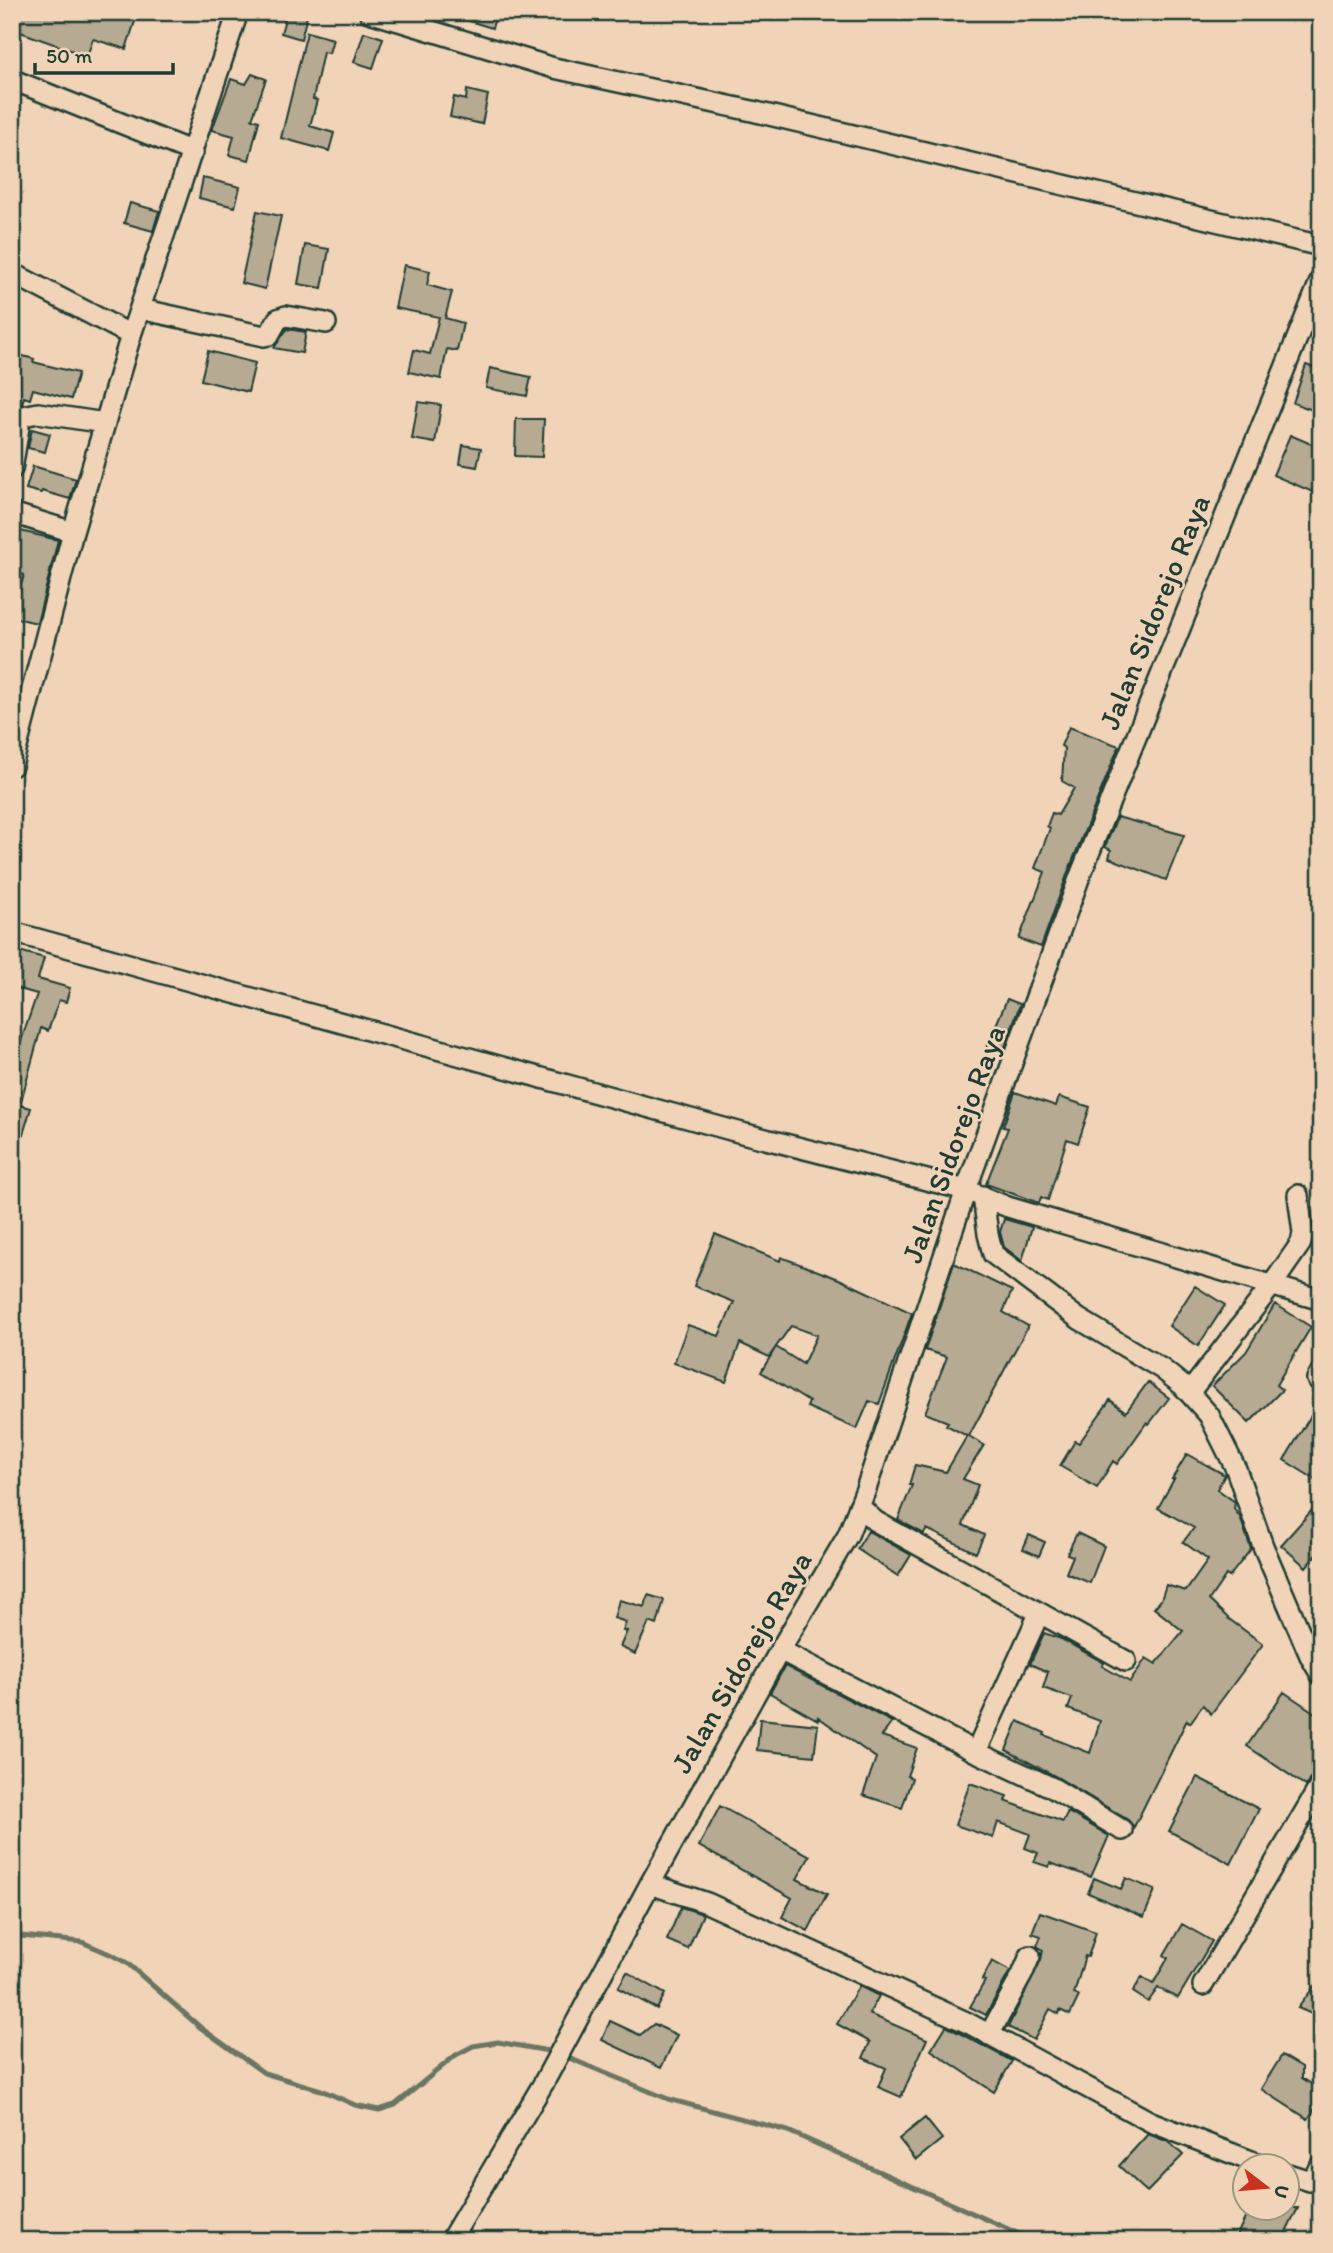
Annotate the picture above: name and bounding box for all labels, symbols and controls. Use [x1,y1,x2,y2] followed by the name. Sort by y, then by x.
[35,32,173,76] scale bar
[46,43,93,68] text: 50 m
[1090,489,1218,735] street label: Jalan Sidorejo Raya
[893,1020,1013,1268] street label: Jalan Sidorejo Raya
[662,1544,820,1780] street label: Jalan Sidorejo Raya
[1232,2152,1302,2222] north arrow
[1269,2182,1295,2201] text: U

